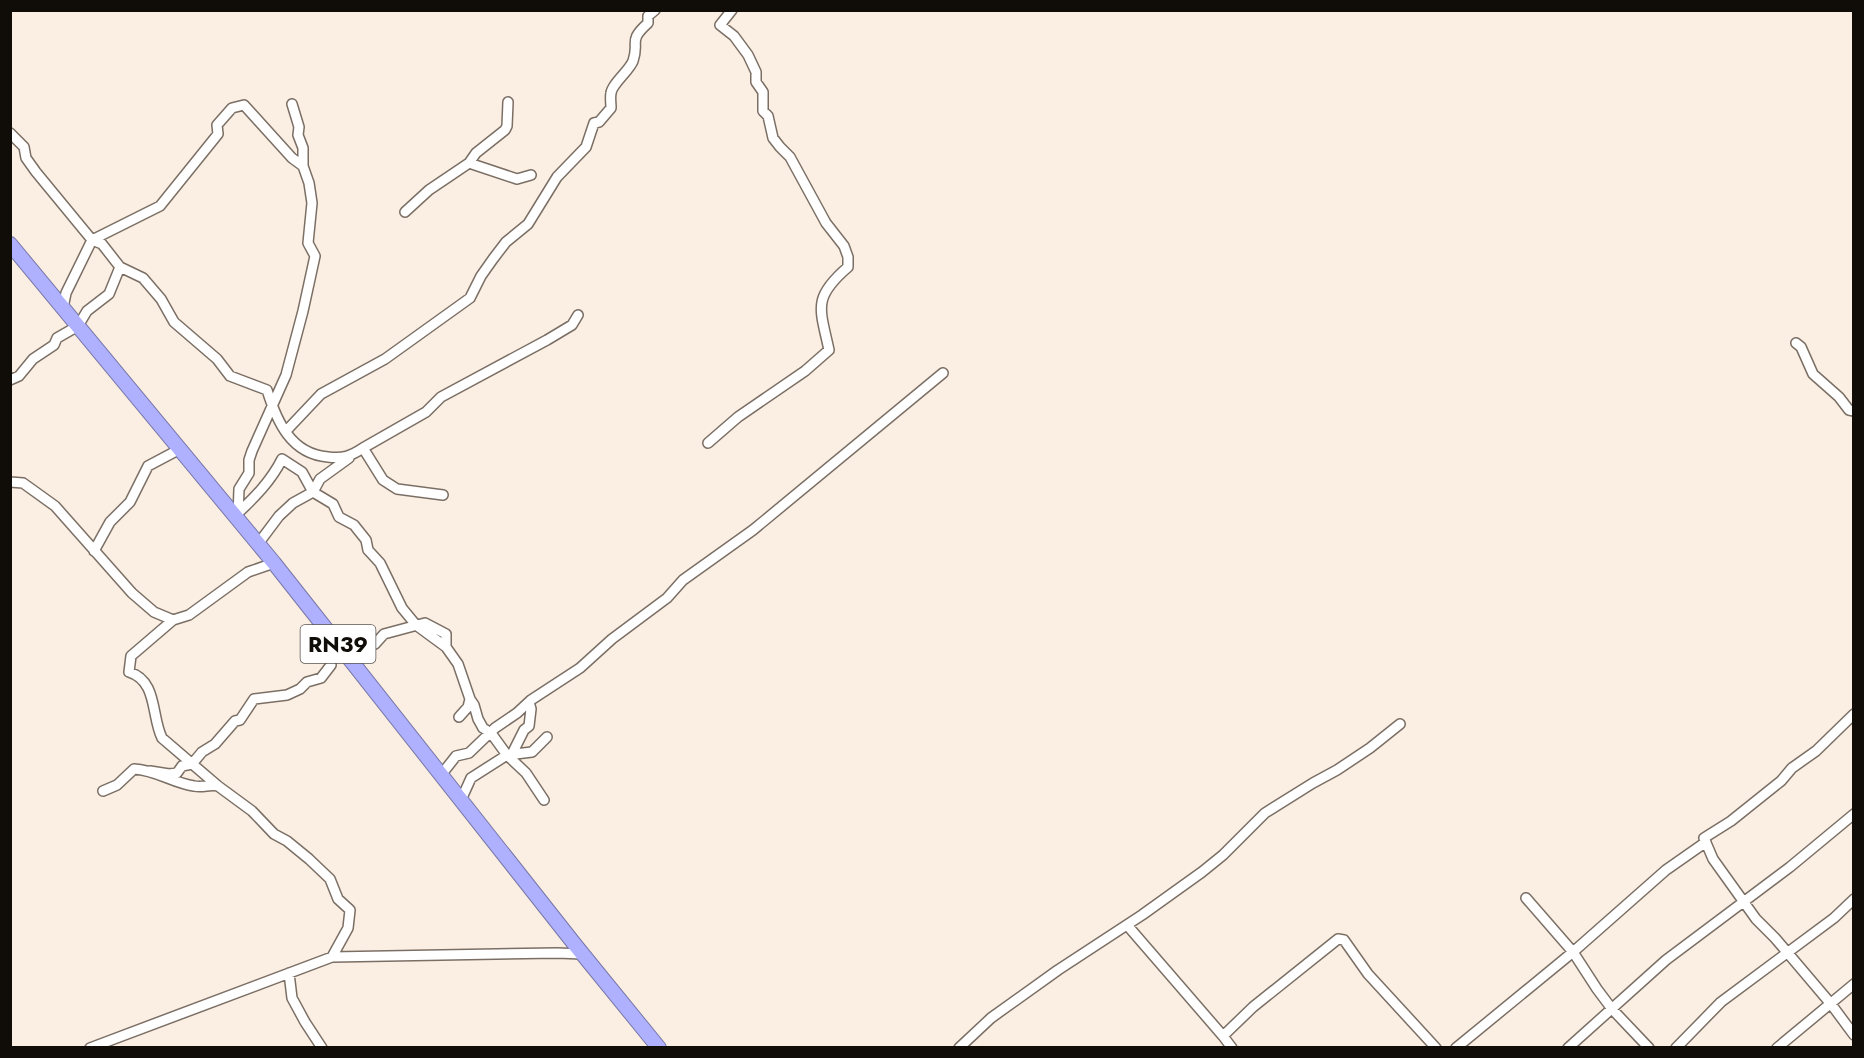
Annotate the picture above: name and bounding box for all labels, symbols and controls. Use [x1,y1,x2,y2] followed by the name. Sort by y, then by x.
[300,625,376,663] road number: RN39

